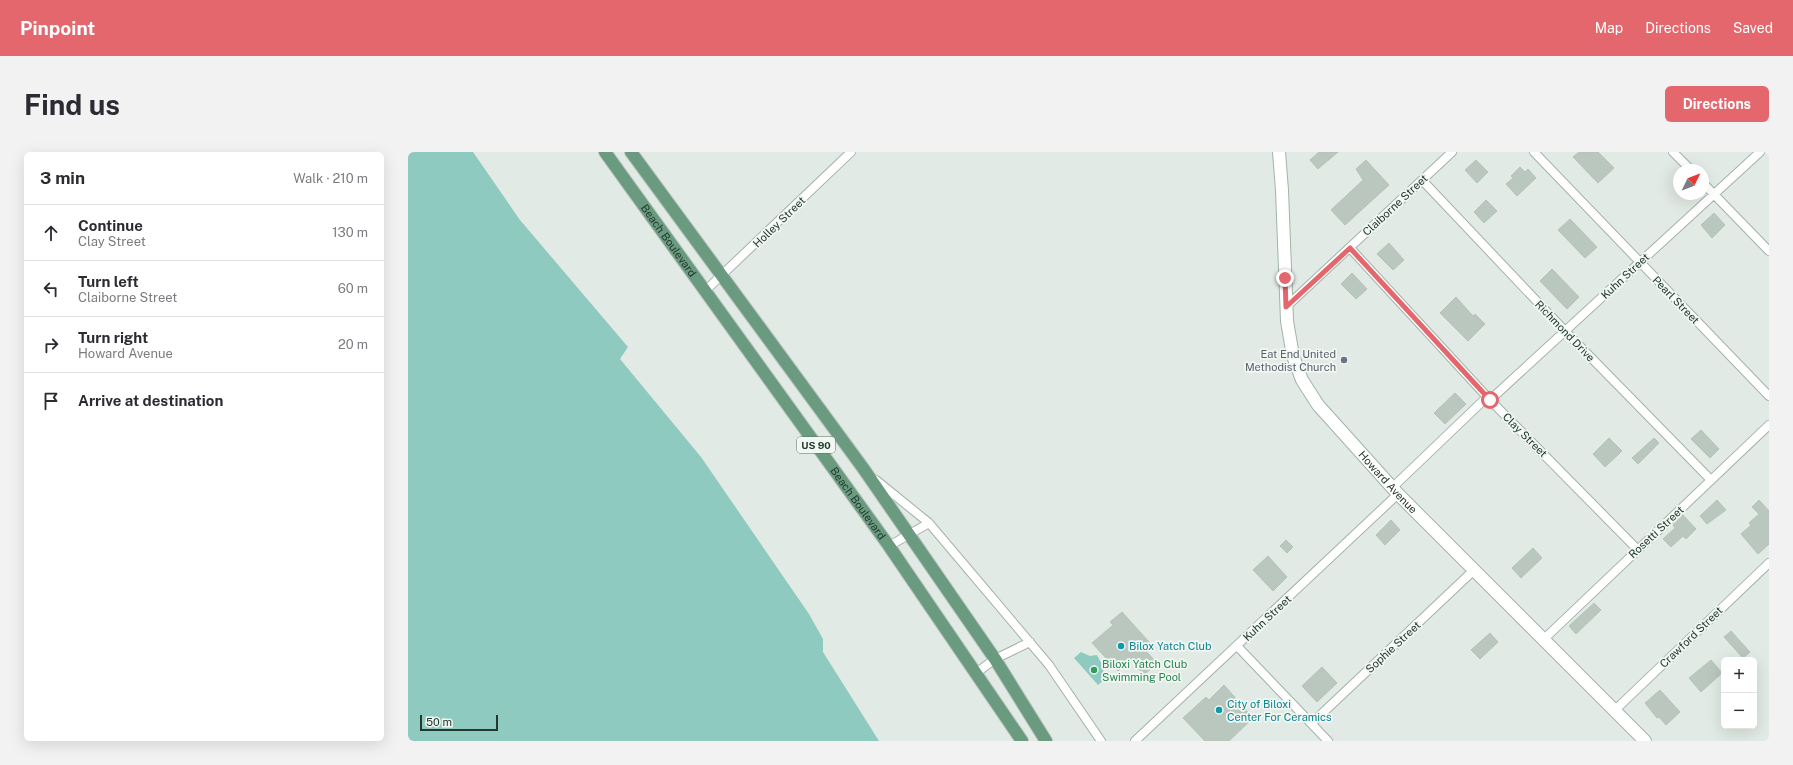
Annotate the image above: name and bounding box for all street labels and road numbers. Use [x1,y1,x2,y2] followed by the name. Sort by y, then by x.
[1360,172,1430,238] street label: Claiborne Street
[751,194,807,250] street label: Holley Street
[639,202,699,279] street label: Beach Boulevard
[1599,251,1651,301] street label: Kuhn Street
[1650,274,1702,326] street label: Pearl Street
[1533,298,1597,364] street label: Richmond Drive
[1500,410,1550,460] street label: Clay Street
[797,437,835,453] road number: US 90
[1356,448,1420,516] street label: Howard Avenue
[828,465,888,542] street label: Beach Boulevard
[1626,504,1686,560] street label: Rosetti Street
[1241,593,1293,643] street label: Kuhn Street
[1657,604,1725,670] street label: Crawford Street
[1363,619,1423,675] street label: Sophie Street

